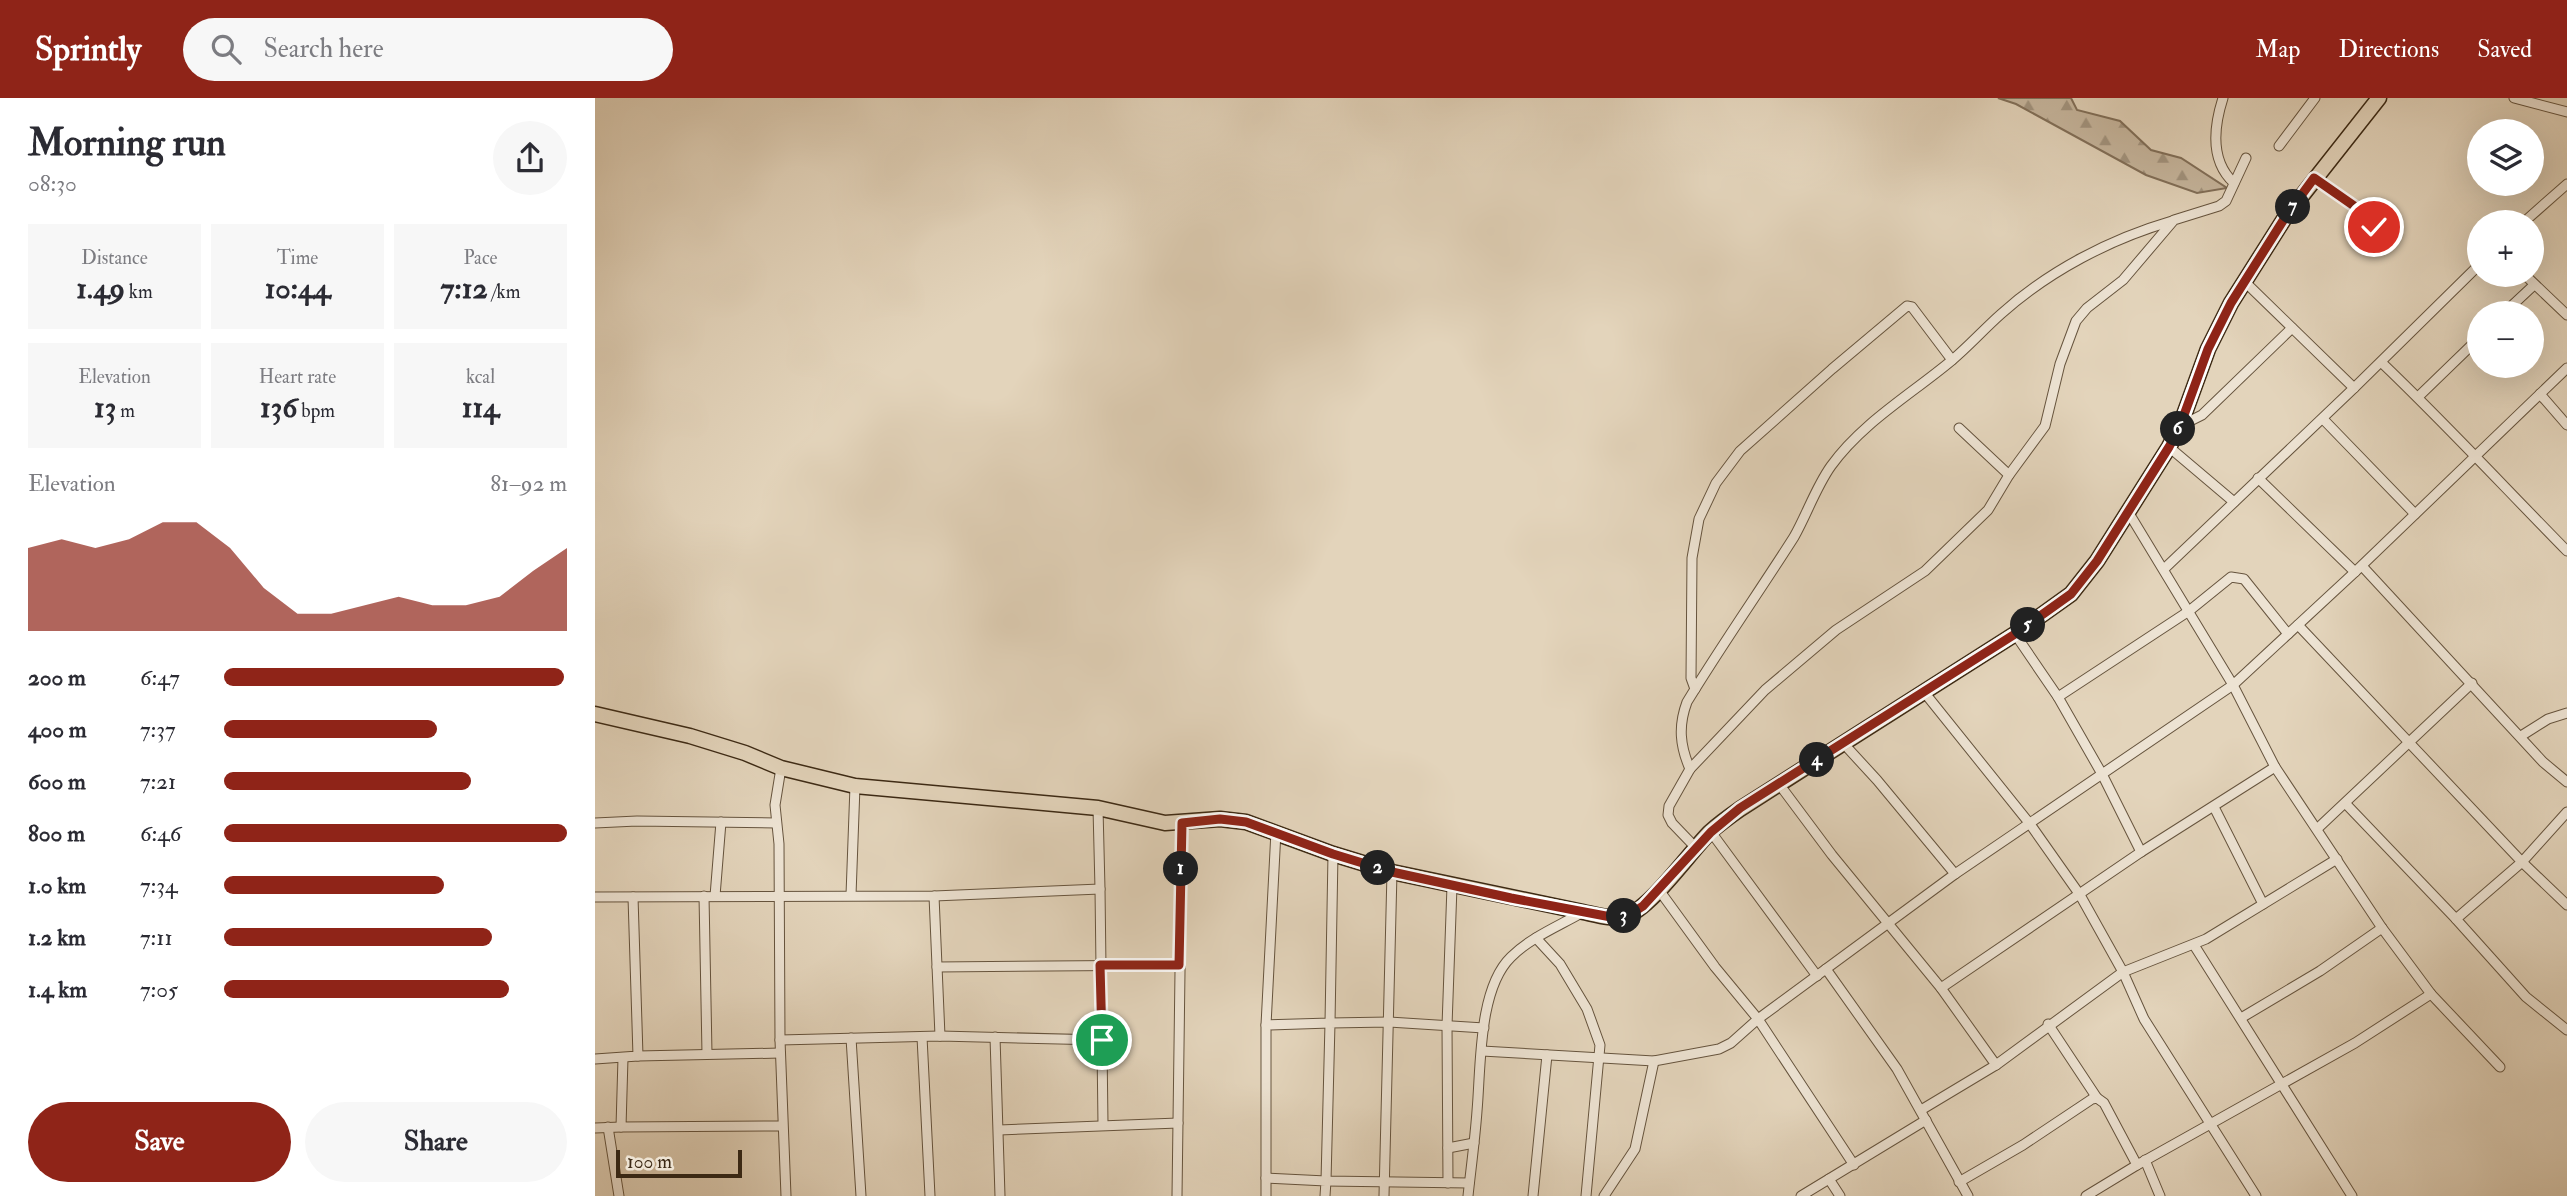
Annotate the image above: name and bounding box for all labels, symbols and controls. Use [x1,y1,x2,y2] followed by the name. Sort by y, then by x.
[183,18,673,81] search box
[35,29,141,70] text: Sprintly
[207,30,245,68] icon: search
[263,33,384,65] text: Search here
[2255,34,2300,65] text: Map
[2338,34,2439,65] text: Directions
[2477,34,2532,65] text: Saved
[28,119,226,167] text: Morning run
[2467,119,2544,378] map controls
[2467,119,2544,196] button: layers
[493,121,567,195] button: share
[28,169,77,198] text: 08:30
[2275,190,2311,224] pin: 7
[2288,194,2297,218] text: 7
[2344,197,2404,257] pin
[2355,208,2393,246] icon: check
[2467,210,2544,287] button: +
[81,246,148,270] text: Distance
[277,246,318,270] text: Time
[463,246,498,270] text: Pace
[76,270,125,307] text: 1.49
[265,270,330,307] text: 10:44
[441,270,488,307] text: 7:12
[125,280,153,304] text: km
[488,280,520,304] text: /km
[2467,301,2544,378] button: −
[78,365,151,389] text: Elevation
[259,365,336,389] text: Heart rate
[466,365,495,389] text: kcal
[94,389,116,426] text: 13
[260,389,297,426] text: 136
[462,389,499,426] text: 114
[116,399,135,423] text: m
[297,399,335,423] text: bpm
[2161,412,2195,446] pin: 6
[2173,416,2182,440] text: 6
[28,469,116,498] text: Elevation
[490,469,567,498] text: 81–92 m
[2011,608,2045,642] pin: 5
[2023,612,2032,636] text: 5
[28,663,86,692] text: 200 m
[140,663,180,692] text: 6:47
[28,715,87,744] text: 400 m
[140,715,176,744] text: 7:37
[1799,742,1835,778] pin: 4
[1811,747,1822,771] text: 4
[28,767,86,796] text: 600 m
[140,767,176,796] text: 7:21
[28,819,85,848] text: 800 m
[140,819,181,848] text: 6:46
[1361,850,1395,886] pin: 2
[1163,852,1199,886] pin: 1
[1373,855,1382,879] text: 2
[1177,856,1184,880] text: 1
[28,871,86,900] text: 1.0 km
[140,871,177,900] text: 7:34
[1607,898,1641,934] pin: 3
[1620,903,1627,927] text: 3
[28,923,86,952] text: 1.2 km
[140,923,173,952] text: 7:11
[28,975,87,1004] text: 1.4 km
[140,975,178,1004] text: 7:05
[1072,1010,1132,1070] pin
[1083,1021,1121,1059] icon: arrive
[28,1102,291,1182] button: Save
[305,1102,567,1182] button: Share
[616,1147,742,1179] scale bar
[627,1150,672,1174] text: 100 m

